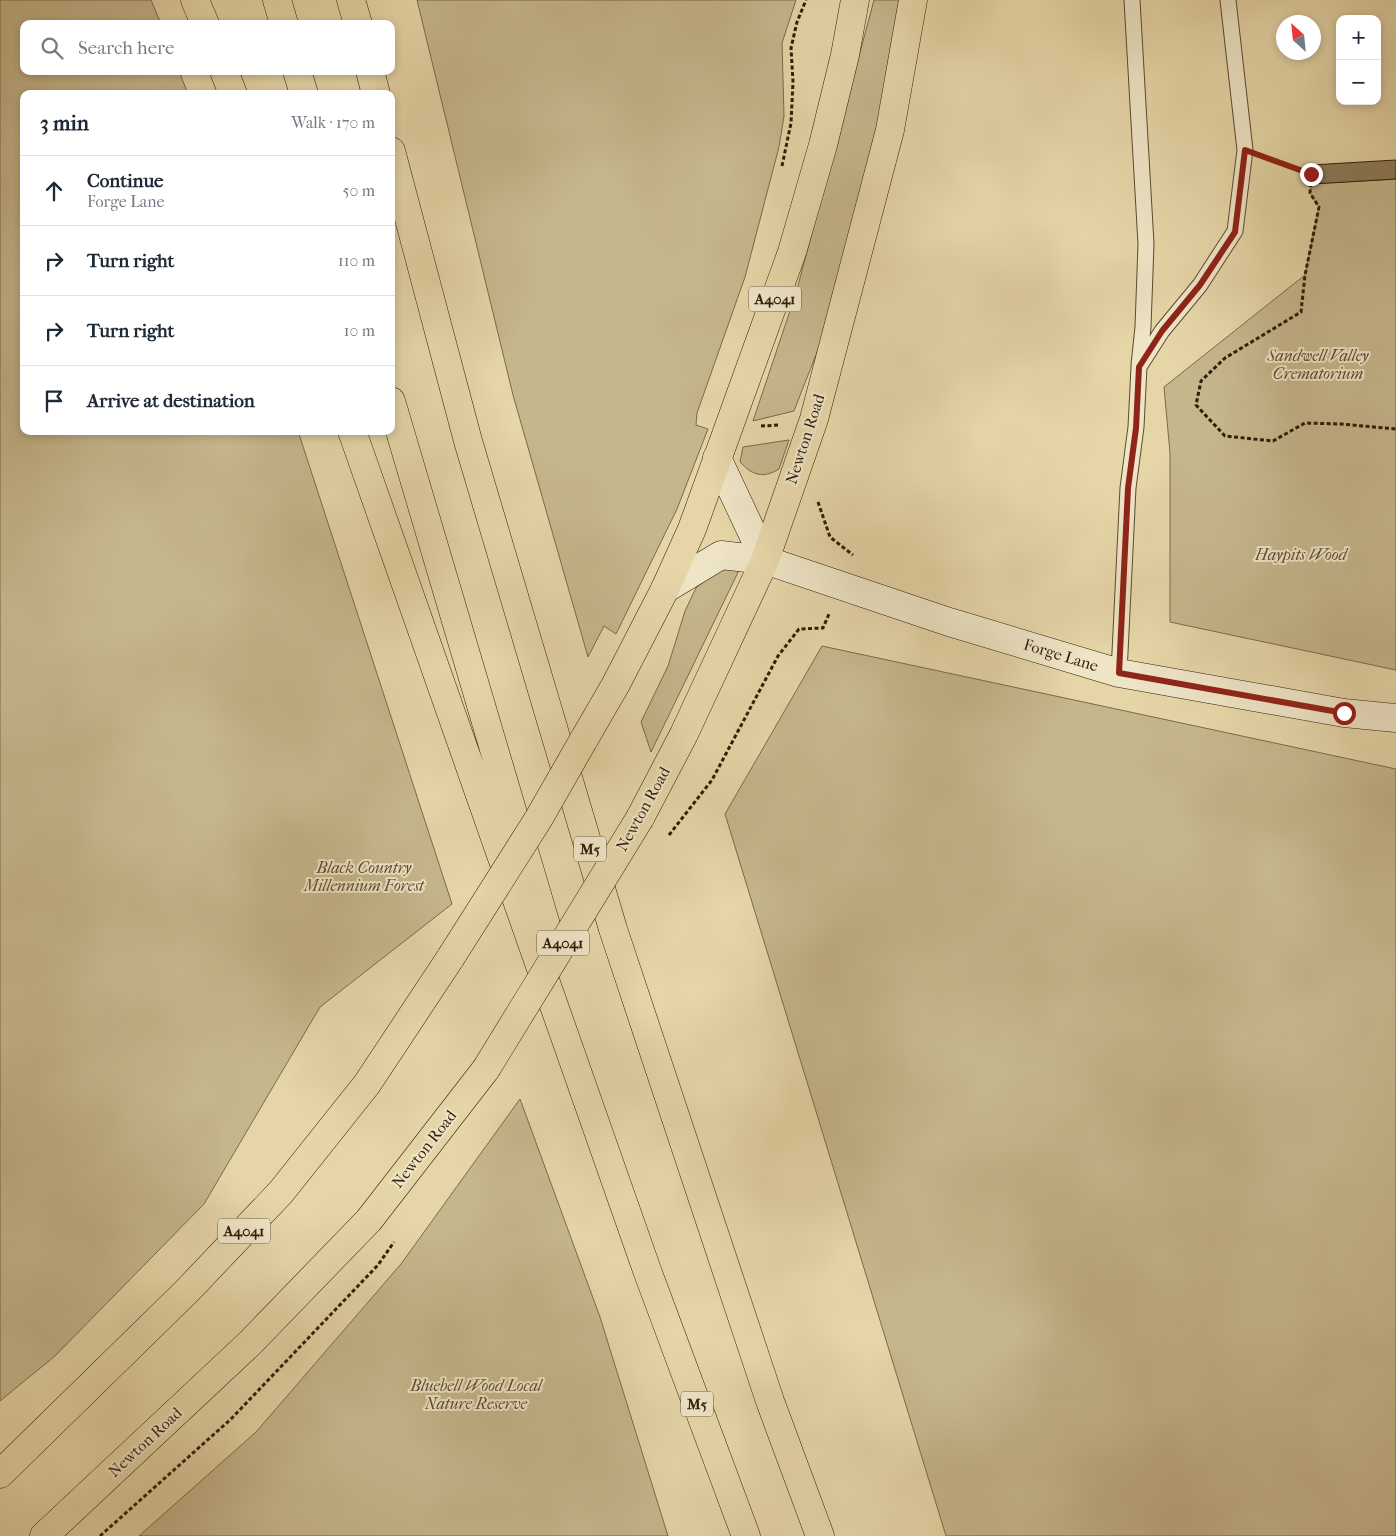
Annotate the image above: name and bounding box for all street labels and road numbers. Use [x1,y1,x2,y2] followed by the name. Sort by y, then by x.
[749,286,801,312] road number: A4041
[782,391,829,486] street label: Newton Road
[1021,635,1101,675] street label: Forge Lane
[612,763,674,855] street label: Newton Road
[574,836,606,862] road number: M5
[537,930,589,956] road number: A4041
[388,1106,460,1192] street label: Newton Road
[218,1218,270,1244] road number: A4041
[681,1392,713,1416] road number: M5
[104,1403,186,1481] street label: Newton Road

